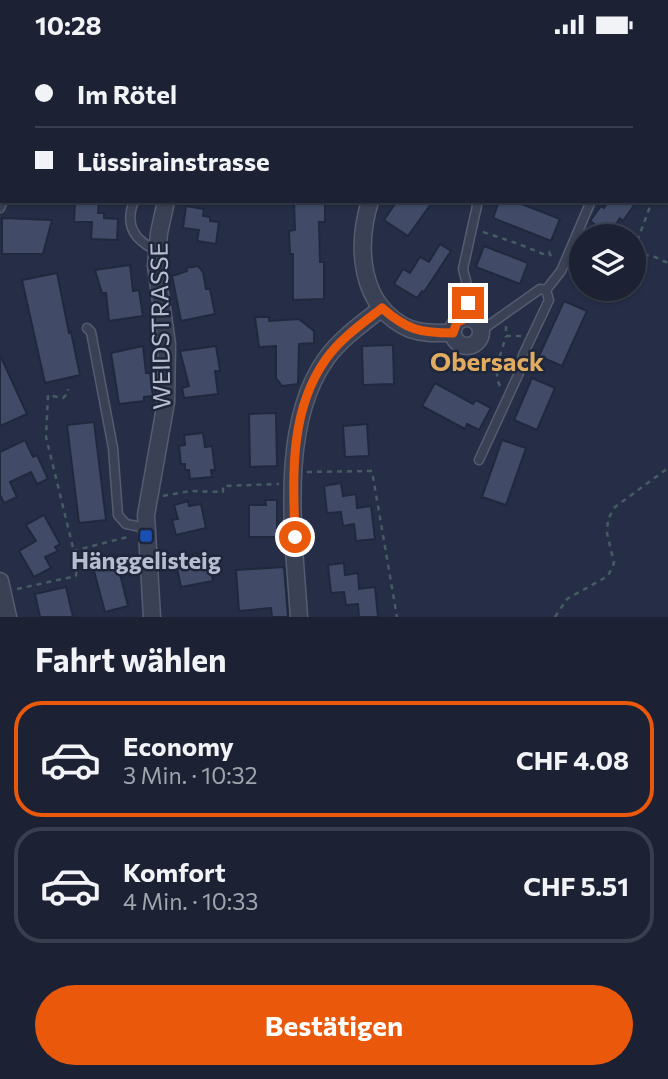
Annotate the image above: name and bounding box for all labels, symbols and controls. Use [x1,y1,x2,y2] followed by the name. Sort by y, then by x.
[35,9,102,40] text: 10:28
[77,78,177,109] text: Im Rötel
[77,145,270,176] text: Lüssirainstrasse
[569,224,646,301] map controls
[569,224,646,301] button: layers
[144,242,175,410] street label: WEIDSTRASSE
[452,287,484,319] route end
[430,345,544,376] district label: Obersack
[279,521,311,553] route start
[138,528,154,544] marker: Hänggelisteig
[71,545,221,574] place label: Hänggelisteig
[35,639,227,679] text: Fahrt wählen
[39,728,102,791] icon: car
[123,730,234,761] text: Economy
[516,744,629,775] text: CHF 4.08
[123,761,257,789] text: 3 Min. · 10:32
[39,854,102,917] icon: car
[123,856,226,887] text: Komfort
[523,870,629,901] text: CHF 5.51
[123,887,258,915] text: 4 Min. · 10:33
[35,985,633,1065] button: Bestätigen

